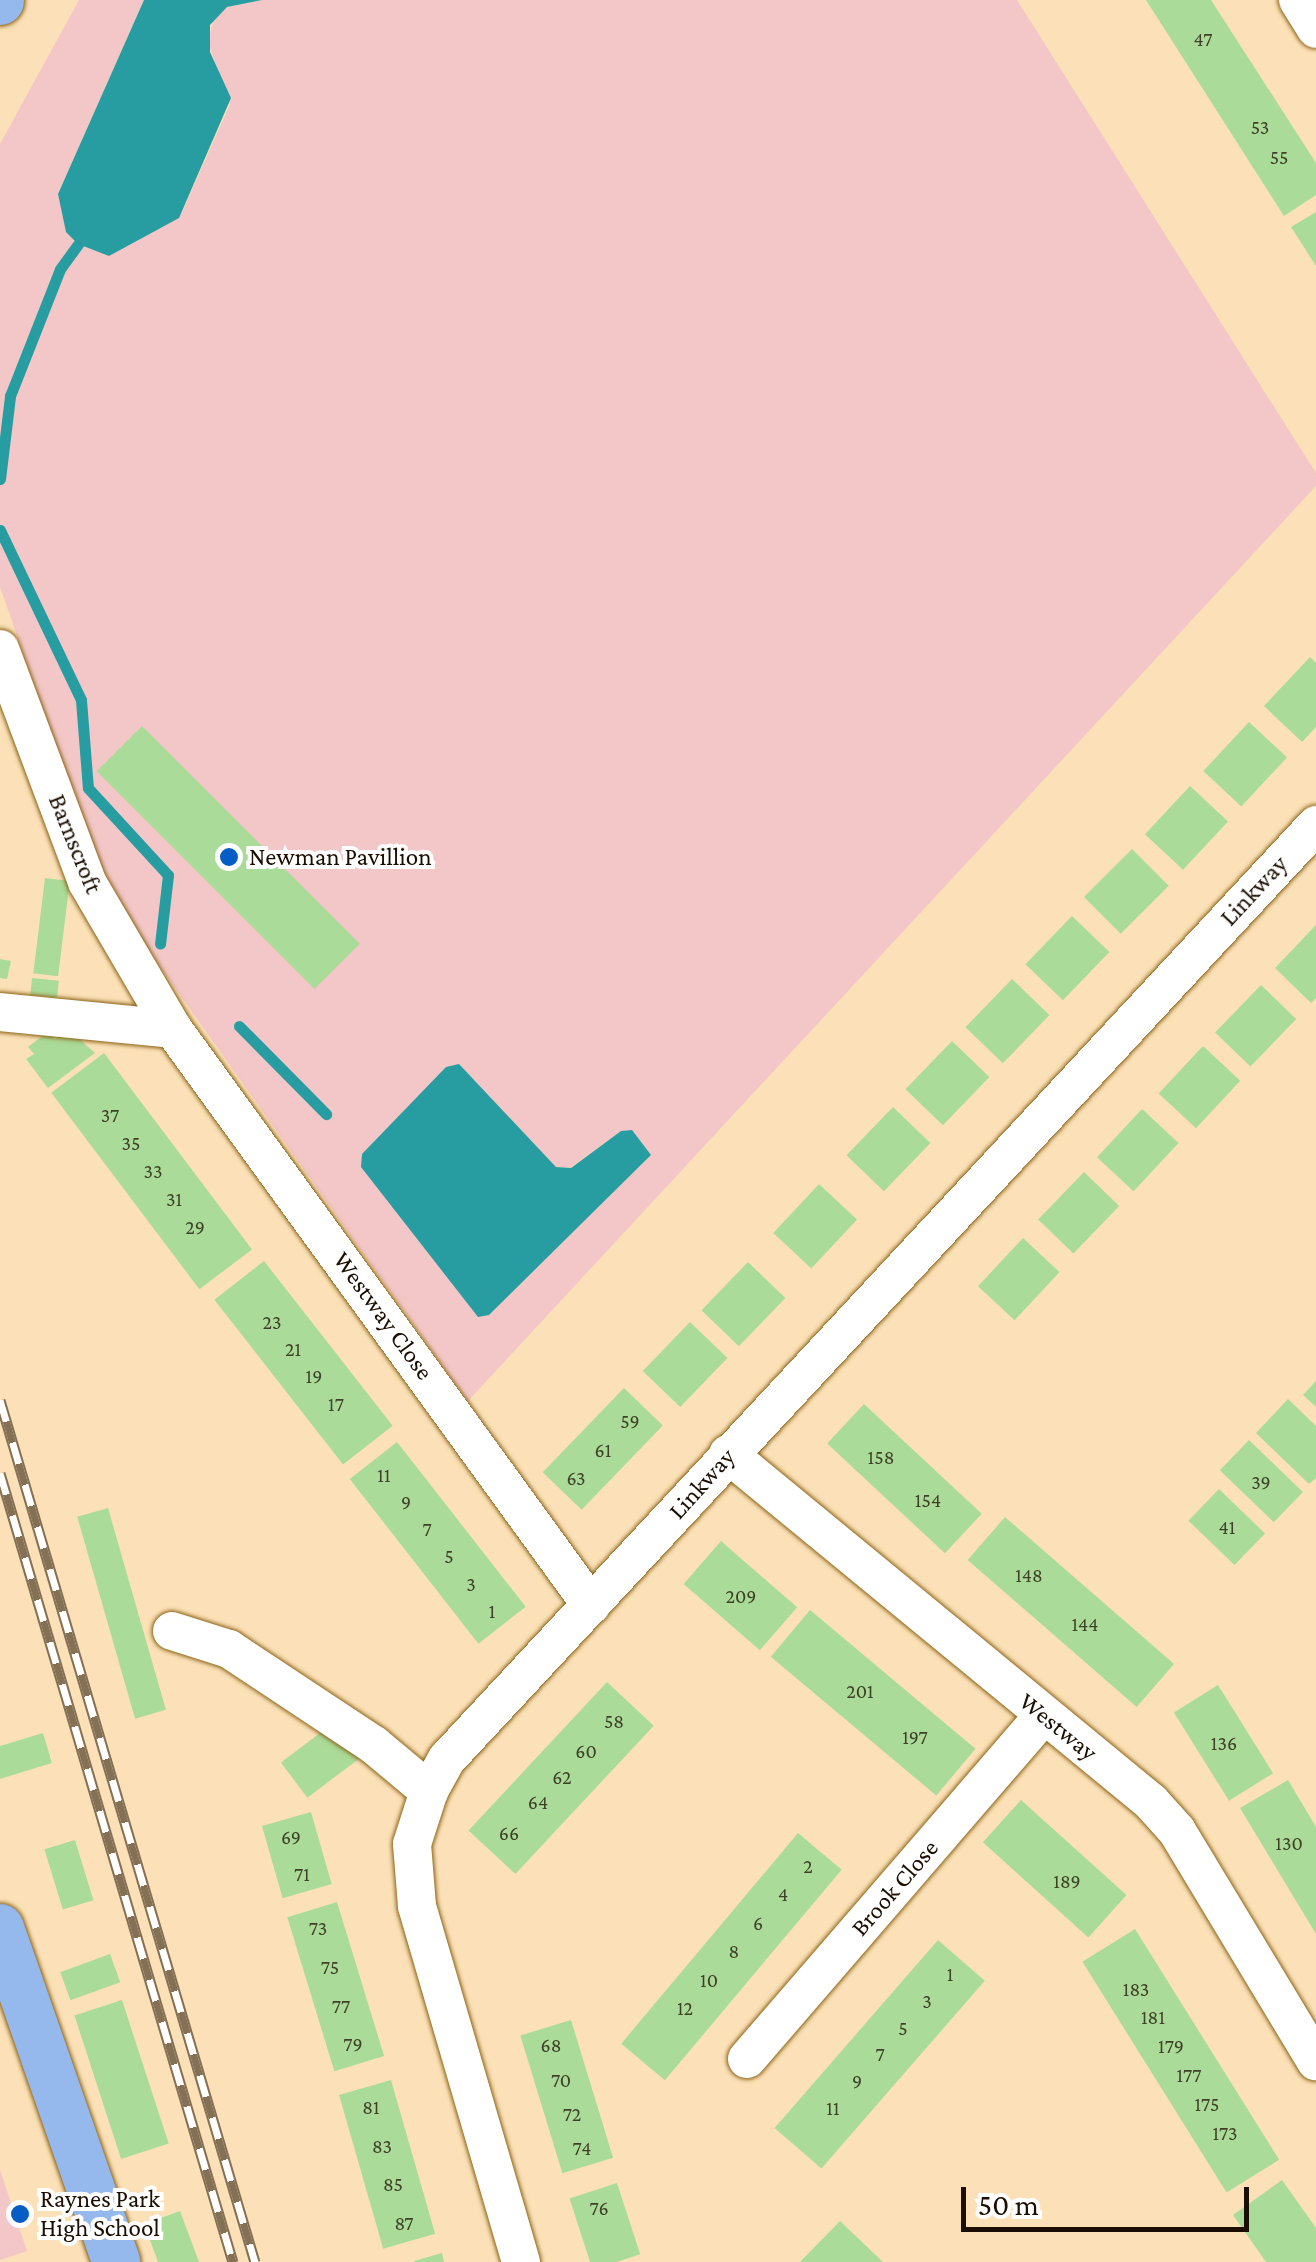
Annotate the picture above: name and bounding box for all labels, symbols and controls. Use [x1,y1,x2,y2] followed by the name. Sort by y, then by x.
[1194,27,1212,51] house number: 47
[1251,115,1269,139] house number: 53
[1270,145,1288,169] house number: 55
[42,790,108,898] street label: Barnscroft
[249,842,432,872] place label: Newman Pavillion
[218,846,240,868] marker: Newman Pavillion
[1214,850,1294,932] street label: Linkway
[101,1103,119,1127] house number: 37
[122,1131,140,1155] house number: 35
[144,1159,162,1183] house number: 33
[166,1187,182,1211] house number: 31
[185,1215,205,1239] house number: 29
[326,1246,440,1386] street label: Westway Close
[262,1310,282,1334] house number: 23
[285,1337,301,1361] house number: 21
[306,1364,322,1388] house number: 19
[328,1392,344,1416] house number: 17
[620,1409,640,1433] house number: 59
[595,1438,611,1462] house number: 61
[662,1442,742,1526] street label: Linkway
[868,1445,894,1469] house number: 158
[377,1463,391,1487] house number: 11
[567,1466,585,1490] house number: 63
[1251,1470,1271,1494] house number: 39
[915,1488,941,1512] house number: 154
[401,1490,411,1514] house number: 9
[1219,1515,1235,1539] house number: 41
[422,1517,432,1541] house number: 7
[444,1544,454,1568] house number: 5
[1015,1563,1043,1587] house number: 148
[466,1572,476,1596] house number: 3
[726,1584,756,1608] house number: 209
[489,1599,495,1623] house number: 1
[1071,1612,1099,1636] house number: 144
[846,1679,874,1703] house number: 201
[1013,1686,1103,1768] street label: Westway
[604,1709,624,1733] house number: 58
[902,1725,928,1749] house number: 197
[1211,1731,1237,1755] house number: 136
[575,1739,597,1763] house number: 60
[552,1765,572,1789] house number: 62
[528,1790,548,1814] house number: 64
[499,1821,519,1845] house number: 66
[281,1825,301,1849] house number: 69
[1275,1831,1303,1855] house number: 130
[845,1834,945,1942] street label: Brook Close
[803,1854,813,1878] house number: 2
[294,1862,310,1886] house number: 71
[1053,1869,1081,1893] house number: 189
[778,1882,788,1906] house number: 4
[753,1911,763,1935] house number: 6
[309,1916,327,1940] house number: 73
[729,1939,739,1963] house number: 8
[321,1955,339,1979] house number: 75
[947,1962,953,1986] house number: 1
[700,1968,718,1992] house number: 10
[1123,1977,1149,2001] house number: 183
[922,1989,932,2013] house number: 3
[332,1994,350,2018] house number: 77
[677,1996,693,2020] house number: 12
[1141,2005,1165,2029] house number: 181
[898,2016,908,2040] house number: 5
[343,2032,363,2056] house number: 79
[541,2033,561,2057] house number: 68
[1158,2034,1184,2058] house number: 179
[875,2042,885,2066] house number: 7
[1176,2063,1202,2087] house number: 177
[551,2068,571,2092] house number: 70
[852,2069,862,2093] house number: 9
[1194,2092,1220,2116] house number: 175
[362,2095,380,2119] house number: 81
[826,2096,840,2120] house number: 11
[563,2102,581,2126] house number: 72
[1212,2121,1238,2145] house number: 173
[372,2134,392,2158] house number: 83
[573,2136,591,2160] house number: 74
[966,2167,1254,2229] scale bar
[383,2172,403,2196] house number: 85
[40,2185,160,2244] place label: Raynes Park High School
[978,2188,1039,2221] text: 50 m
[589,2196,609,2220] house number: 76
[9,2203,31,2225] marker: Raynes Park High School
[394,2211,414,2235] house number: 87

